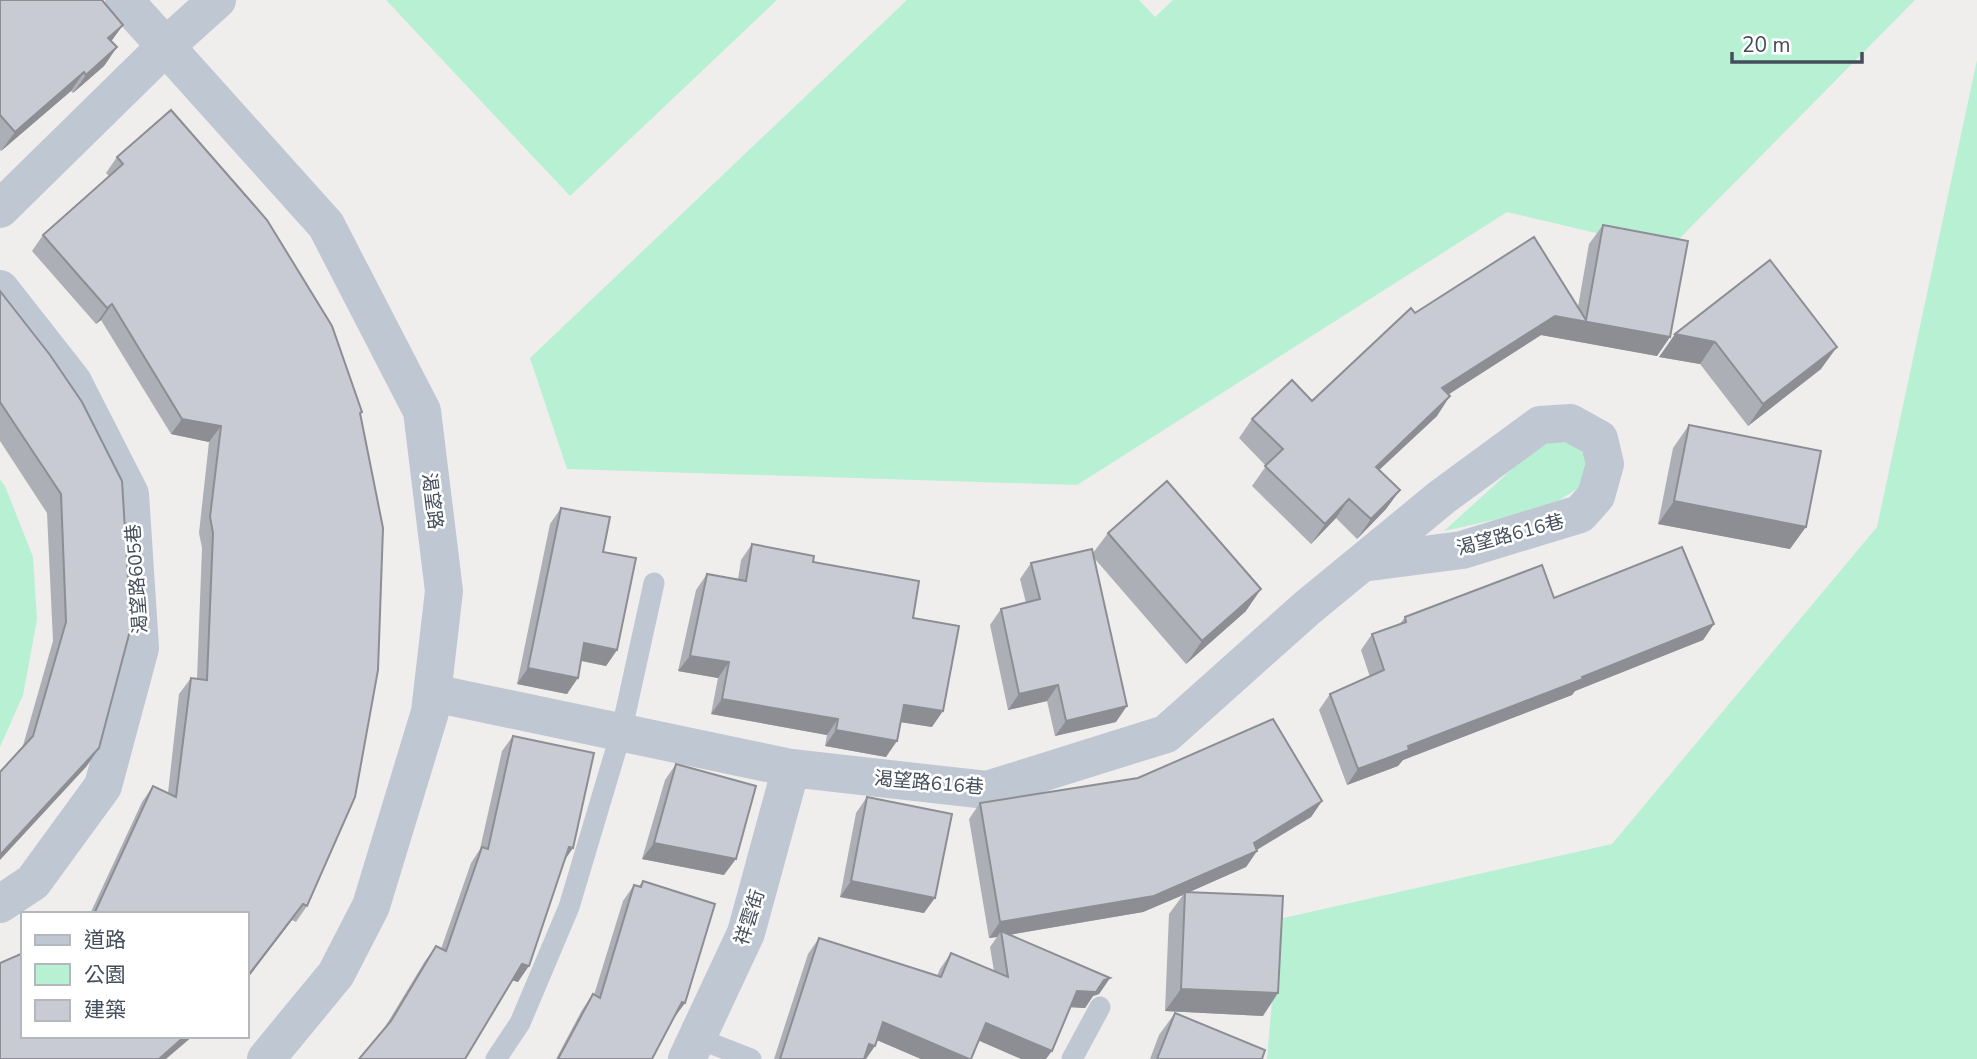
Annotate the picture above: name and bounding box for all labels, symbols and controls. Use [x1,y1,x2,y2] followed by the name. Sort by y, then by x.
[1732,21,1862,65] scale bar
[1742,31,1791,59] text: 20 m
[416,471,448,531] street label: 渴望路
[1454,508,1567,562] street label: 渴望路616巷
[120,523,154,635] street label: 渴望路605巷
[873,765,985,801] street label: 渴望路616巷
[729,886,771,948] street label: 祥雲街
[21,912,248,1038] legend
[84,926,126,954] text: 道路
[84,961,126,989] text: 公園
[84,996,126,1024] text: 建築

